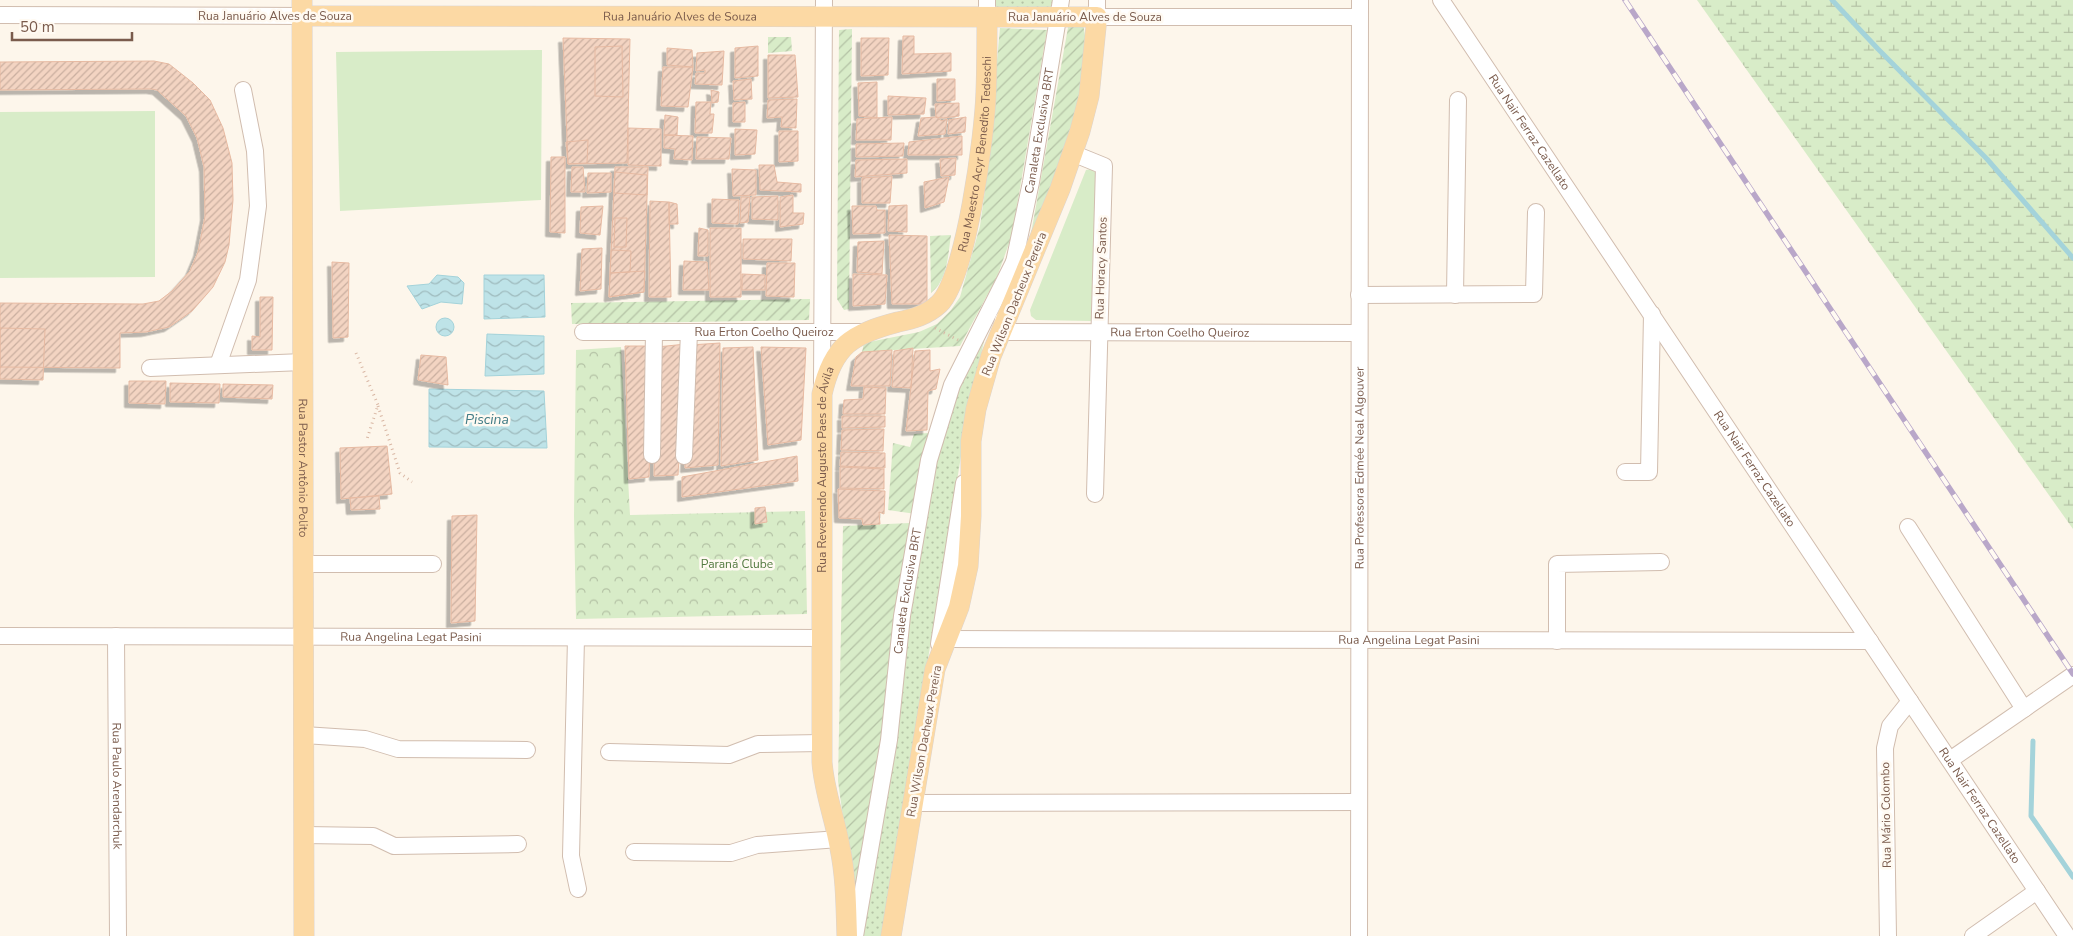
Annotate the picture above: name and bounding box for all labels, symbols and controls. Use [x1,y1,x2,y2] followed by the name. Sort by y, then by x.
[198,8,352,24] street label: Rua Januário Alves de Souza
[603,8,757,25] street label: Rua Januário Alves de Souza
[1008,9,1162,25] street label: Rua Januário Alves de Souza
[12,10,132,42] scale bar
[20,17,55,37] text: 50 m
[954,56,995,254] street label: Rua Maestro Acyr Benedito Tedeschi
[1021,66,1058,195] street label: Canaleta Exclusiva BRT
[1485,71,1574,194] street label: Rua Nair Ferraz Cazellato
[1091,216,1111,320] street label: Rua Horacy Santos
[978,230,1050,378] street label: Rua Wilson Dacheux Pereira
[694,324,834,340] street label: Rua Erton Coelho Queiroz
[1110,324,1250,341] street label: Rua Erton Coelho Queiroz
[814,364,838,573] street label: Rua Reverendo Augusto Paes de Ávila
[1351,366,1368,569] street label: Rua Professora Edmée Neal Algouver
[295,399,311,538] street label: Rua Pastor Antônio Polito
[1710,408,1799,530] street label: Rua Nair Ferraz Cazellato
[465,410,509,429] water label: Piscina
[890,526,925,655] street label: Canaleta Exclusiva BRT
[701,556,773,572] park label: Paraná Clube
[340,629,482,645] street label: Rua Angelina Legat Pasini
[1338,632,1480,648] street label: Rua Angelina Legat Pasini
[903,664,945,818] street label: Rua Wilson Dacheux Pereira
[109,722,125,850] street label: Rua Paulo Arendarchuk
[1935,744,2024,867] street label: Rua Nair Ferraz Cazellato
[1877,761,1895,868] street label: Rua Mário Colombo

